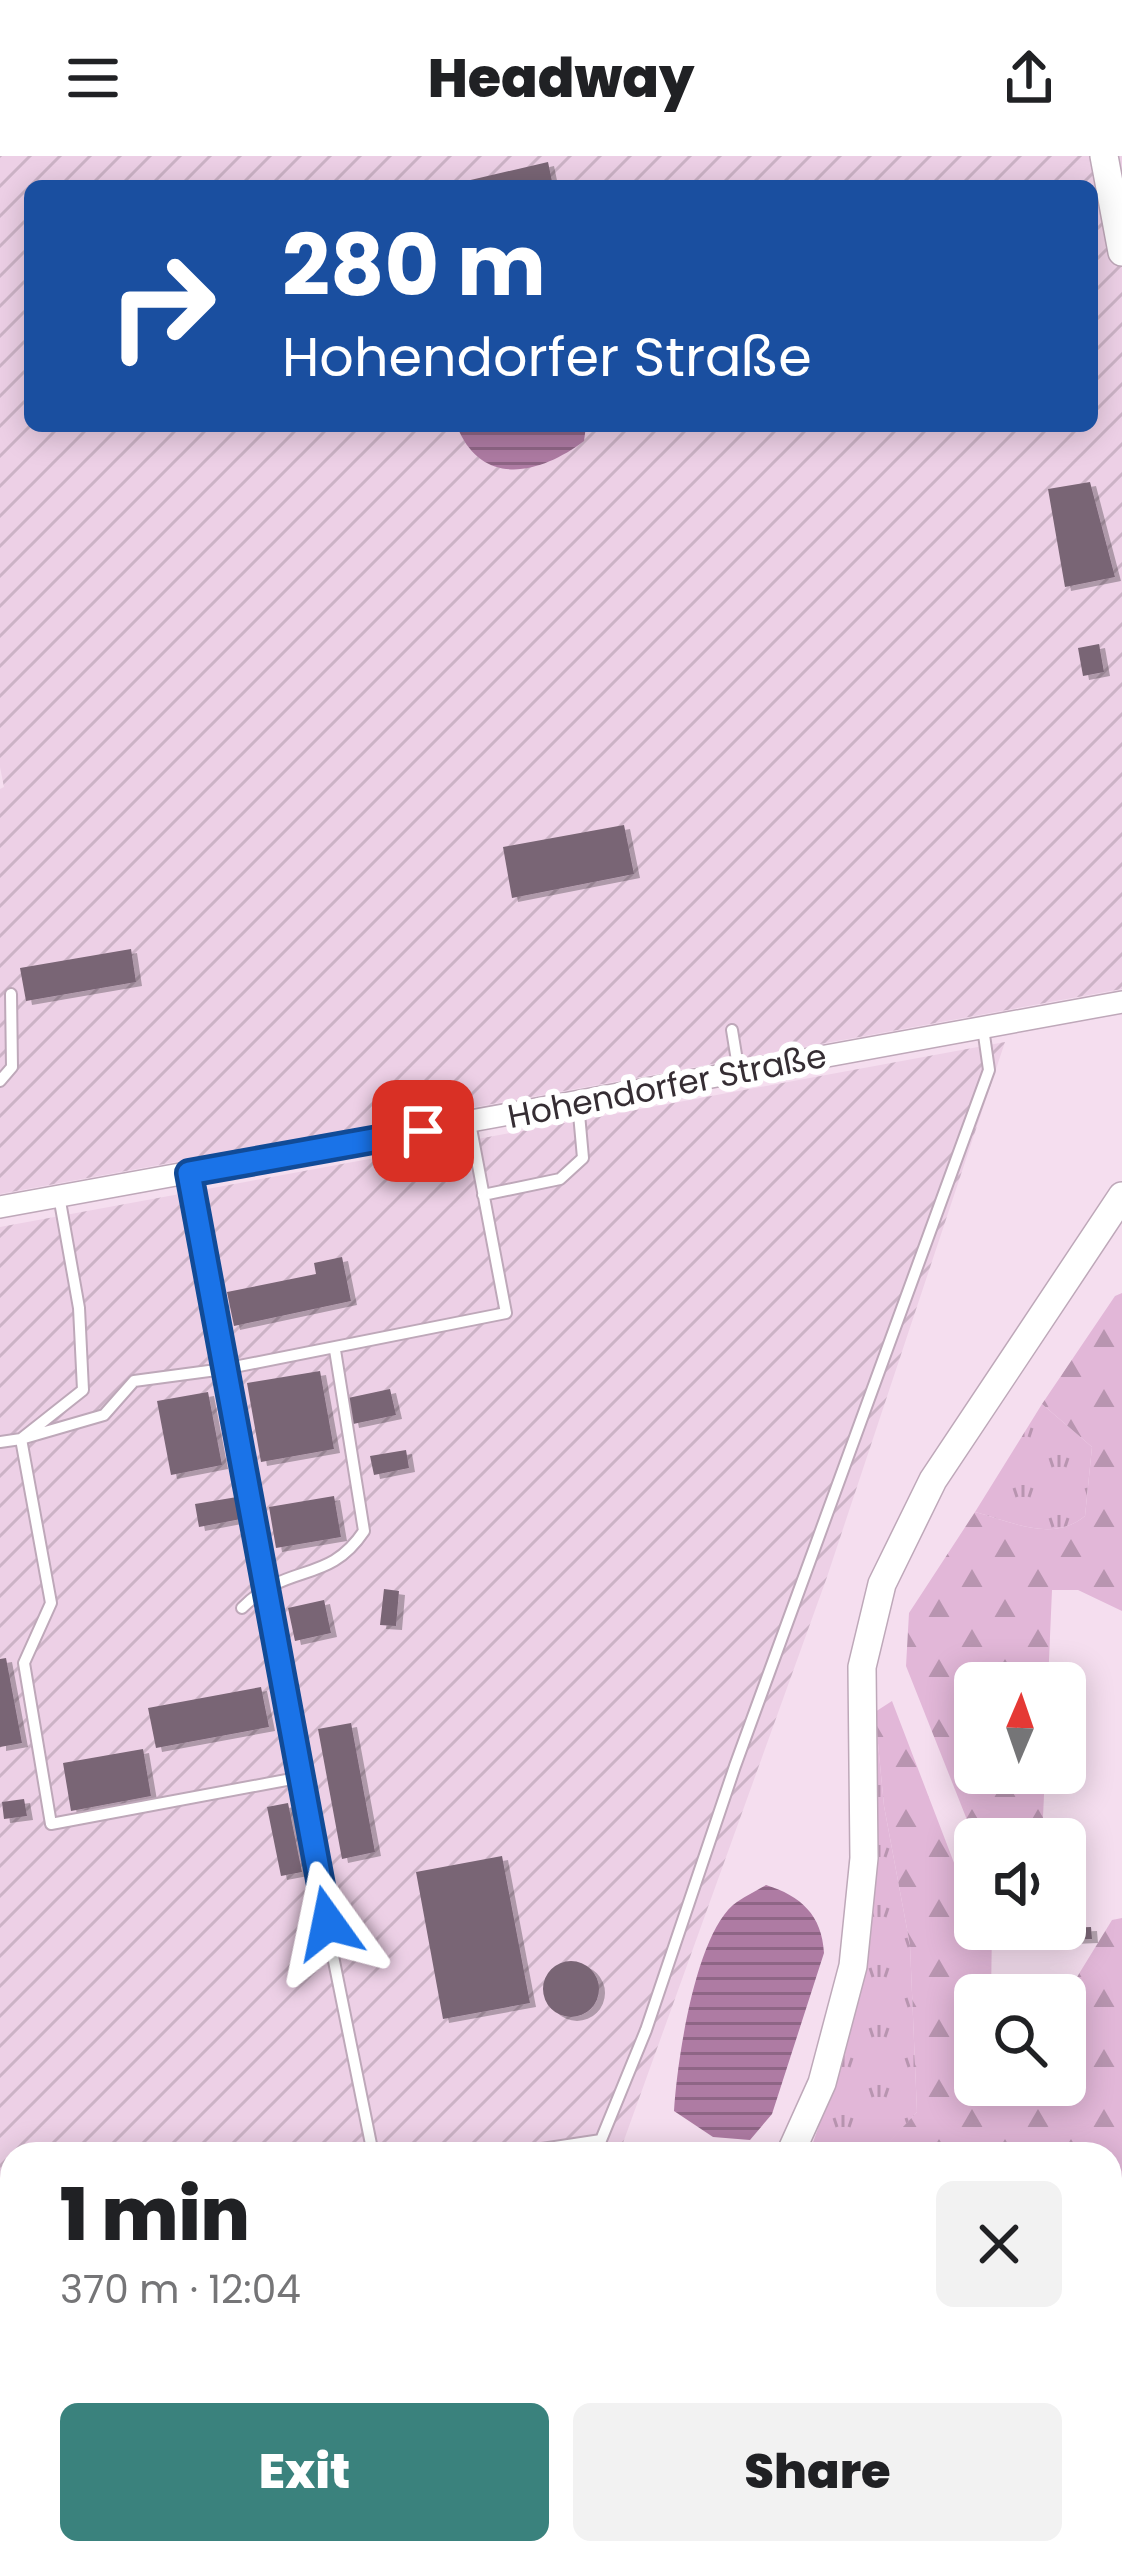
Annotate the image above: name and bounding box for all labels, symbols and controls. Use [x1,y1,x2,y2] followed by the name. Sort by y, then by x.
[428,40,694,116] text: Headway
[60,45,126,111] icon: menu
[996,45,1062,111] icon: share
[282,207,546,324] text: 280 m
[84,228,240,384] icon: right
[282,319,812,395] text: Hohendorfer Straße
[504,1032,830,1140] street label: Hohendorfer Straße
[372,1080,474,1182] pin
[390,1098,456,1164] icon: arrive
[954,1662,1086,1794] north arrow
[954,1662,1086,2106] map controls
[954,1818,1086,1950] button: sound
[265,1860,391,1986] position arrow
[954,1974,1086,2106] button: search
[60,2164,250,2265] text: 1 min
[936,2181,1062,2307] button: close
[60,2262,301,2317] text: 370 m · 12:04
[60,2403,549,2541] button: Exit
[573,2403,1062,2541] button: Share

